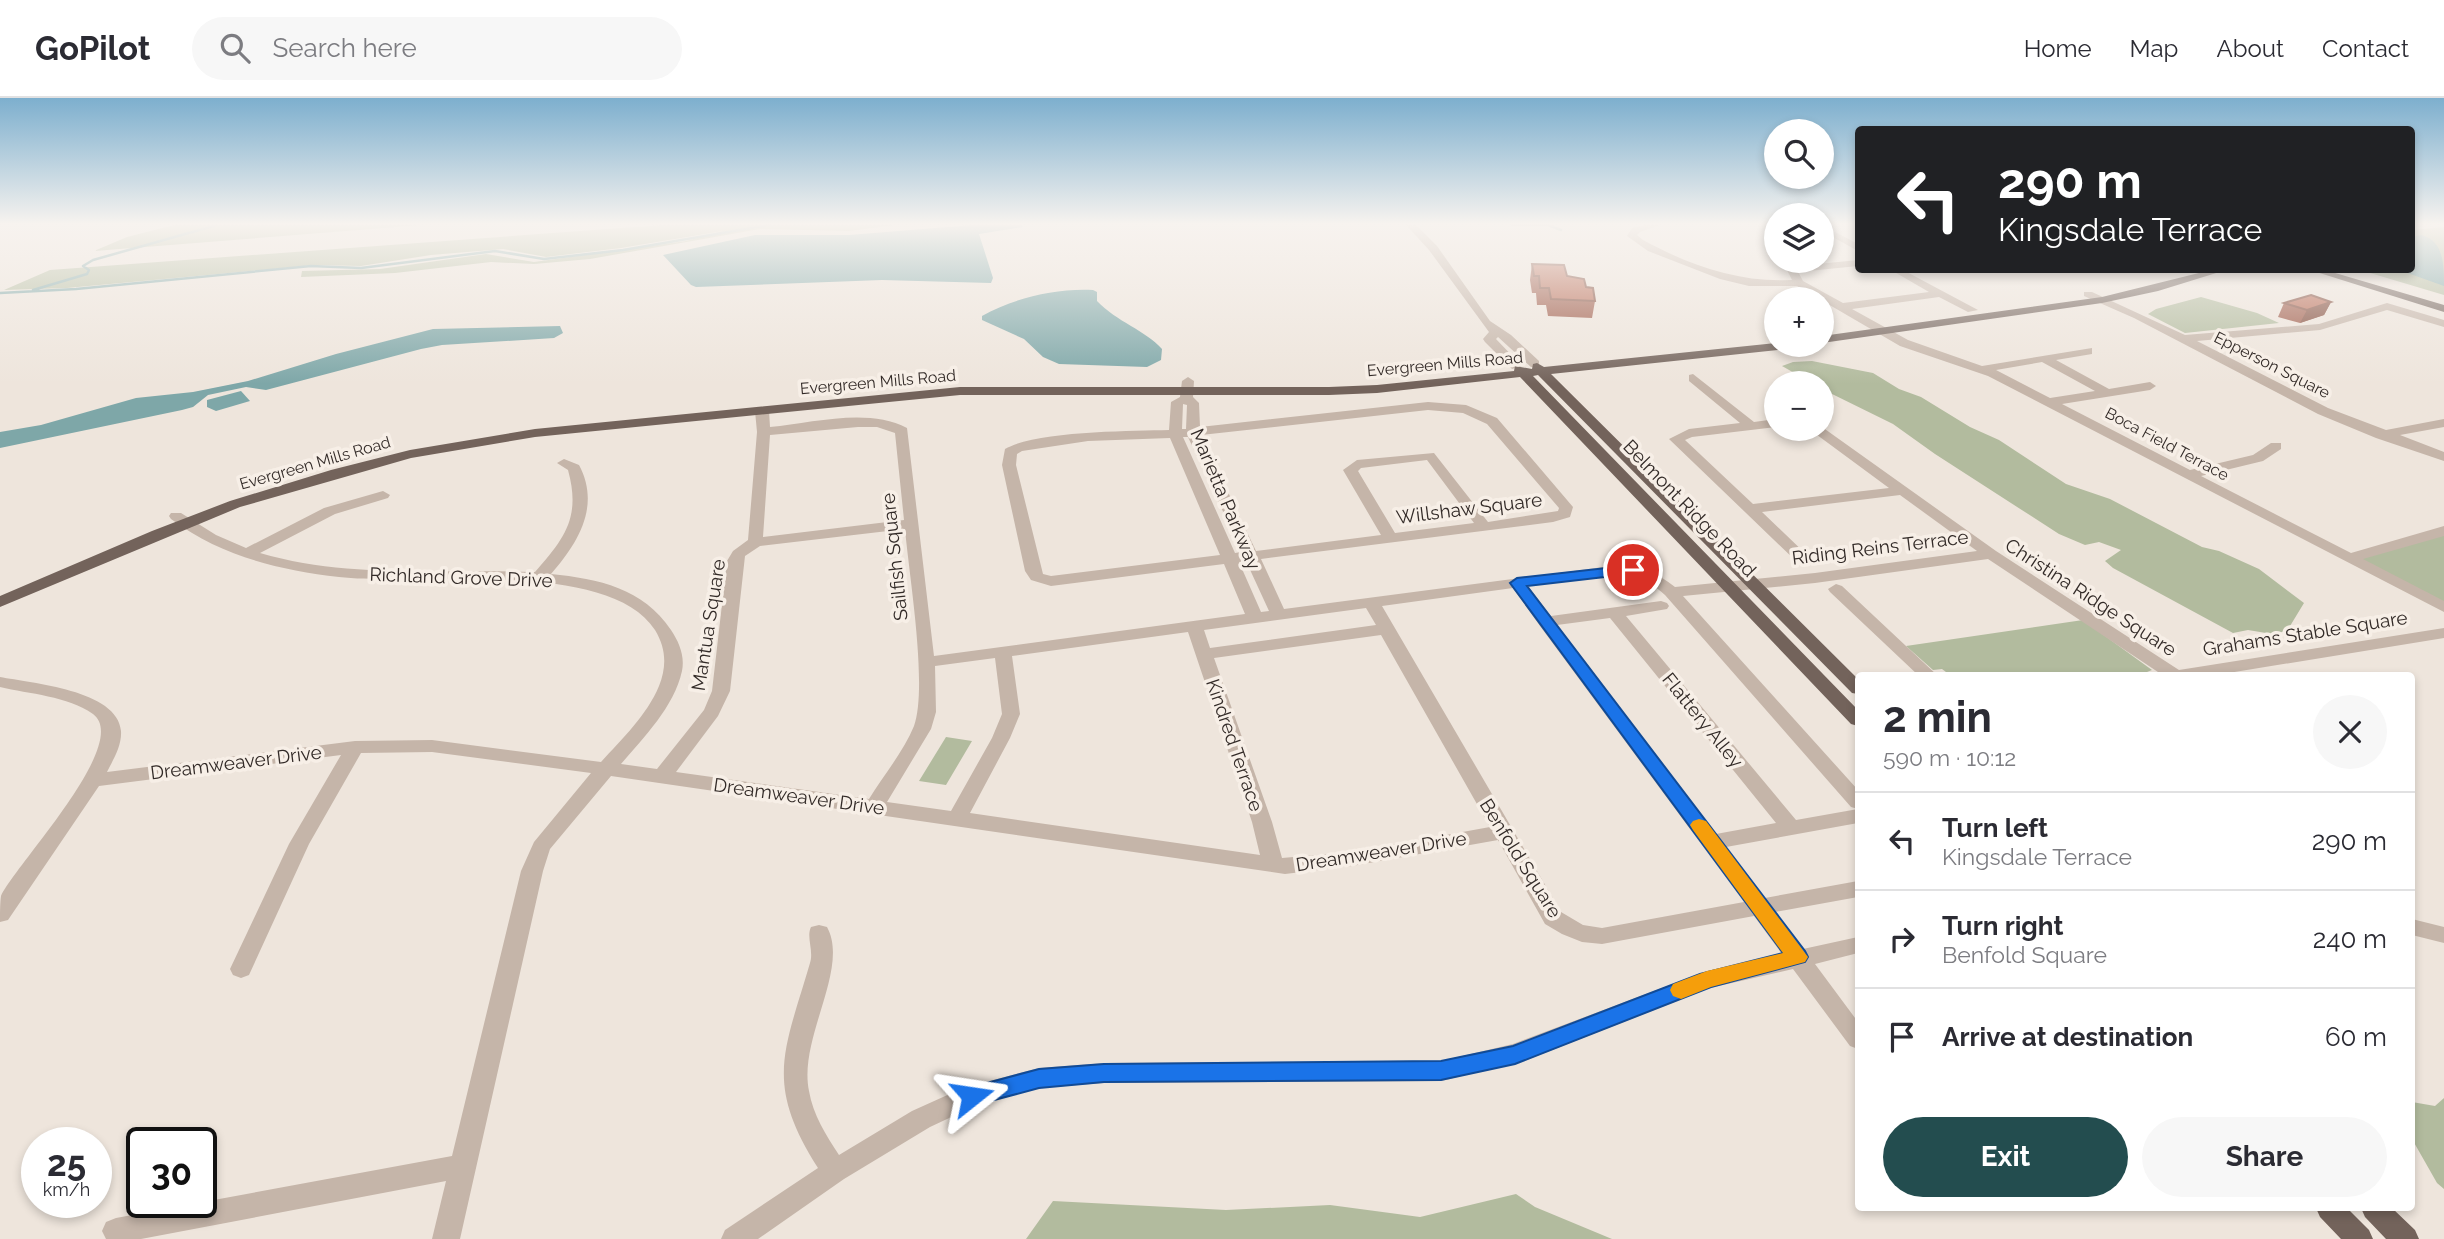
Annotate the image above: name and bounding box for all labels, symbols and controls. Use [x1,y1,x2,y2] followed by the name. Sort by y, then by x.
[192,17,682,80] search box
[35,29,150,68] text: GoPilot
[216,29,254,67] icon: search
[272,33,417,63] text: Search here
[2024,34,2092,63] text: Home
[2130,34,2178,63] text: Map
[2216,34,2284,63] text: About
[2322,34,2409,63] text: Contact
[1764,119,1834,441] map controls
[1764,119,1834,189] button: search
[1998,152,2142,209] text: 290 m
[1883,154,1974,245] icon: left
[1764,203,1834,273] button: layers
[1998,211,2262,248] text: Kingsdale Terrace
[1764,287,1834,357] button: +
[2211,328,2333,402] street label: Epperson Square
[1366,348,1524,380] street label: Evergreen Mills Road
[799,366,957,398] street label: Evergreen Mills Road
[1764,371,1834,441] button: −
[2102,403,2232,485] street label: Boca Field Terrace
[1186,425,1266,573] street label: Marietta Parkway
[237,432,393,494] street label: Evergreen Mills Road
[1619,435,1761,581] street label: Belmont Ridge Road
[1395,488,1543,528] street label: Willshaw Square
[876,492,912,622] street label: Sailfish Square
[1790,525,1970,569] street label: Riding Reins Terrace
[2001,533,2181,661] street label: Christina Ridge Square
[1603,540,1663,600] pin
[1614,551,1652,589] icon: arrive
[687,558,729,692] street label: Mantua Square
[369,563,553,591] street label: Richland Grove Drive
[2201,606,2409,660] street label: Grahams Stable Square
[1658,668,1748,772] street label: Flattery Alley
[1202,676,1268,814] street label: Kindred Terrace
[1883,693,1992,742] text: 2 min
[2313,695,2387,769] button: close
[149,741,323,783] street label: Dreamweaver Drive
[1883,744,2016,771] text: 590 m · 10:12
[712,773,886,819] street label: Dreamweaver Drive
[1476,794,1566,922] street label: Benfold Square
[1942,813,2048,843] text: Turn left
[1883,822,1921,860] icon: left
[2312,826,2387,856] text: 290 m
[1294,827,1468,875] street label: Dreamweaver Drive
[1942,843,2132,870] text: Kingsdale Terrace
[1942,911,2063,941] text: Turn right
[1883,920,1921,958] icon: right
[2313,924,2387,954] text: 240 m
[1942,941,2107,968] text: Benfold Square
[1883,1018,1921,1056] icon: arrive
[1942,1022,2193,1052] text: Arrive at destination
[2325,1022,2387,1052] text: 60 m
[935,1059,1009,1133] position arrow
[1883,1117,2128,1197] button: Exit
[2142,1117,2387,1197] button: Share
[126,1127,217,1218] speed limit sign: 30
[47,1143,86,1184] text: 25
[43,1179,90,1200] text: km/h

